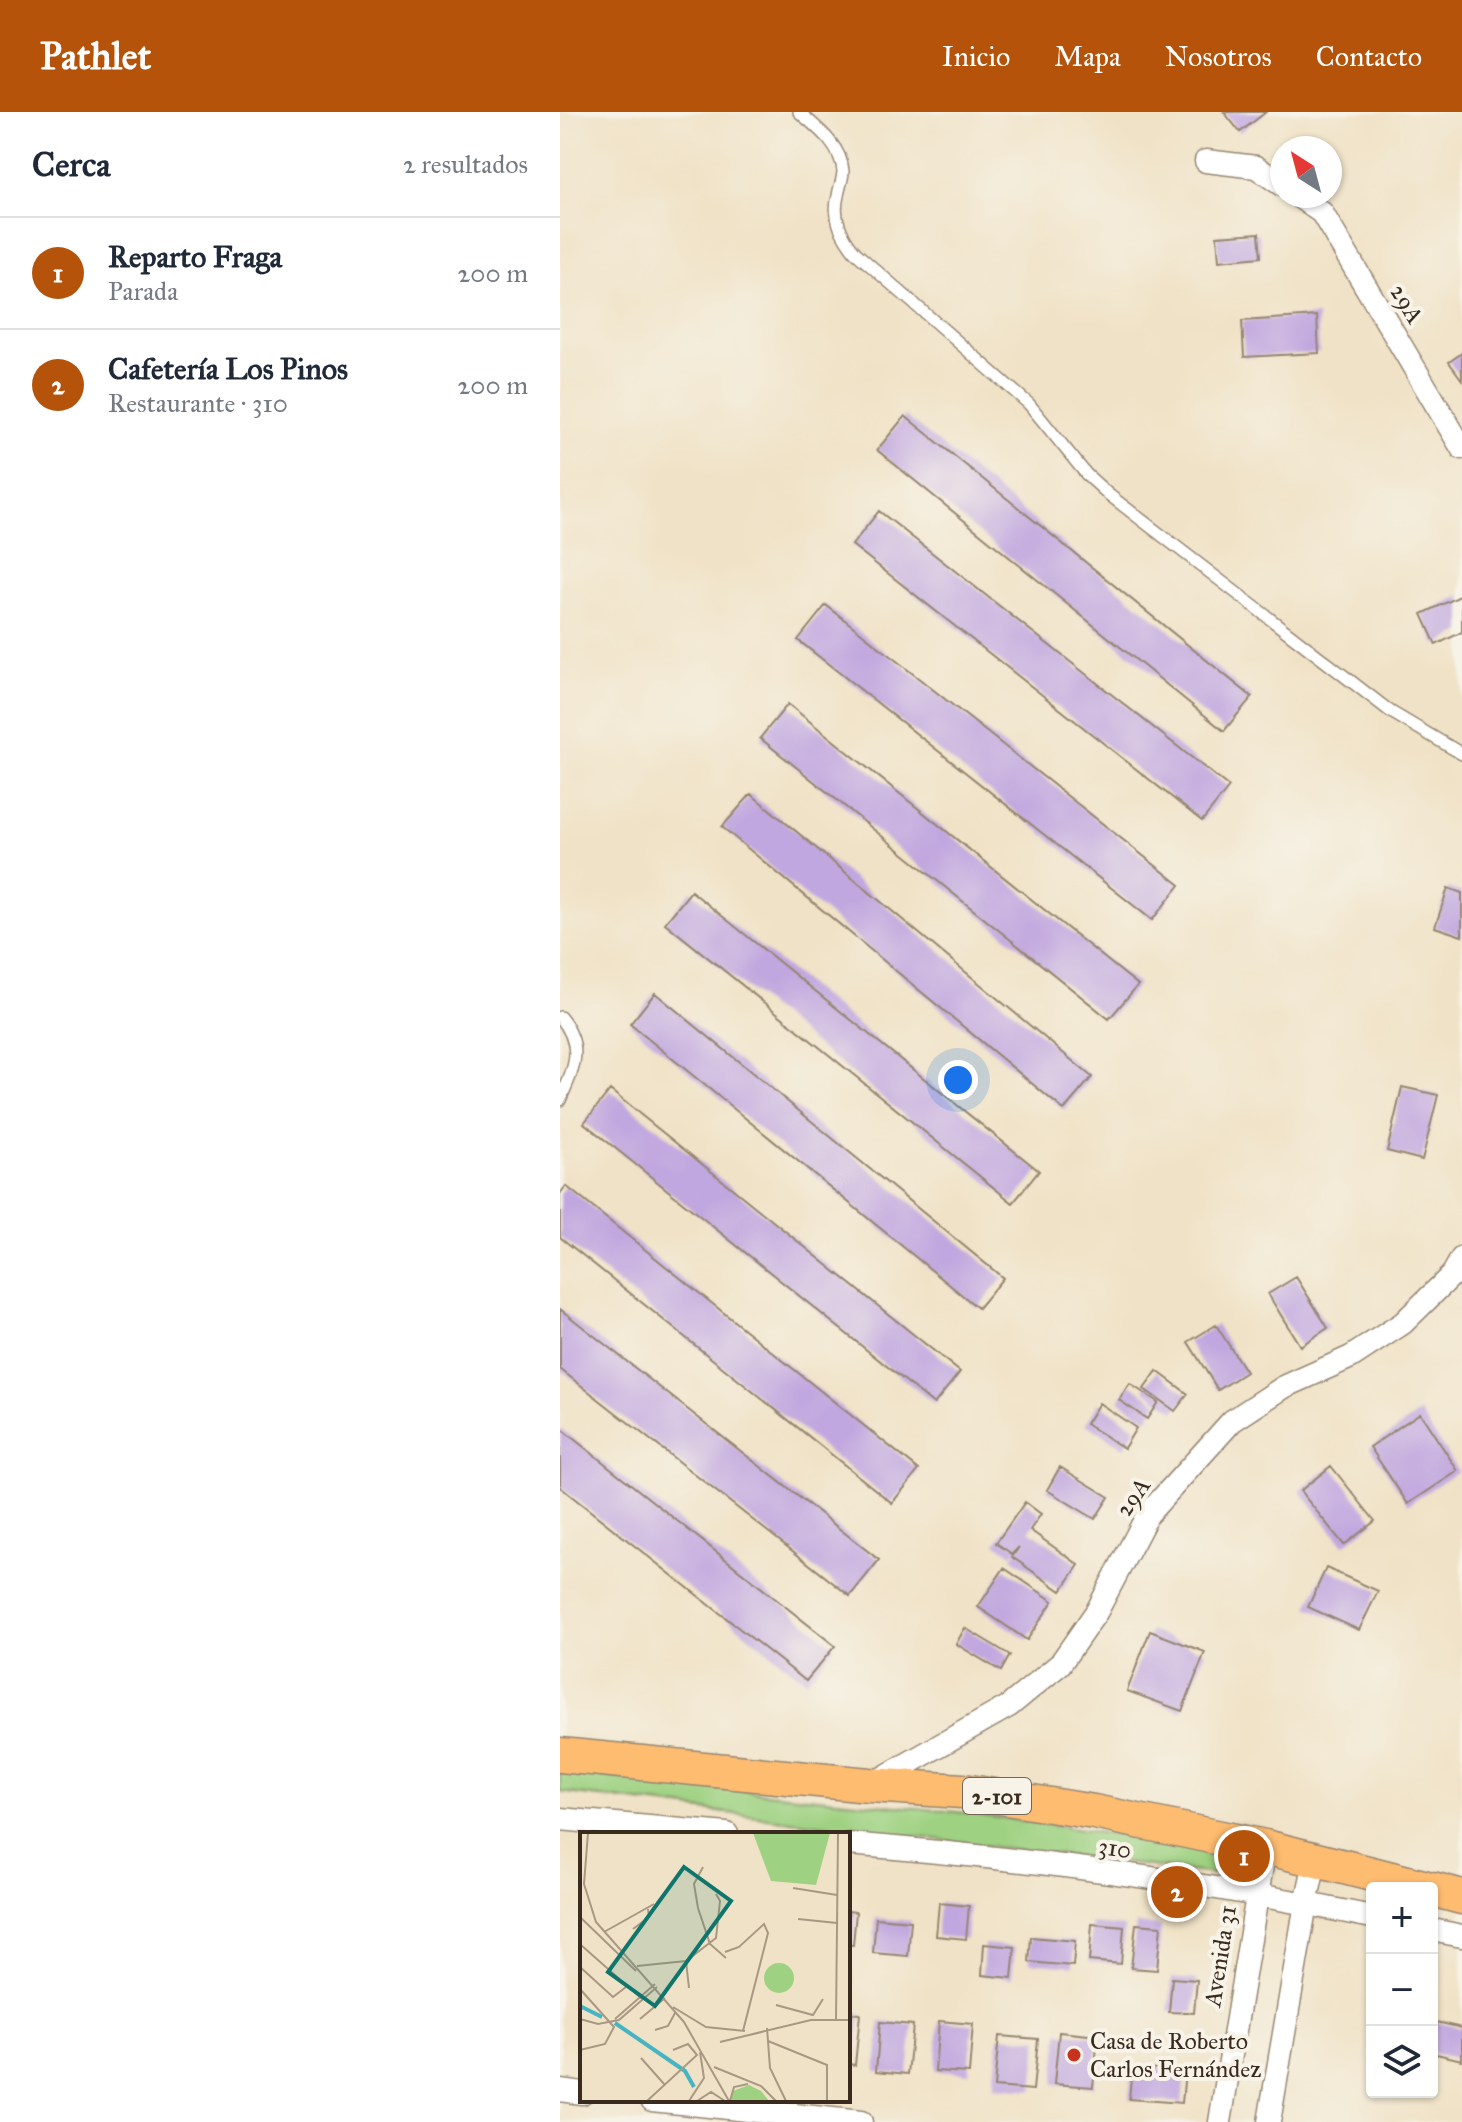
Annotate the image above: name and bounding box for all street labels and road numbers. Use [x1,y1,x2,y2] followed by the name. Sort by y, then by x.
[1384,279,1430,329] street label: 29A
[1109,1472,1157,1522] street label: 29A
[963,1778,1031,1814] road number: 2-101
[1097,1831,1133,1865] street label: 310
[1197,1903,1243,2010] street label: Avenida 31

